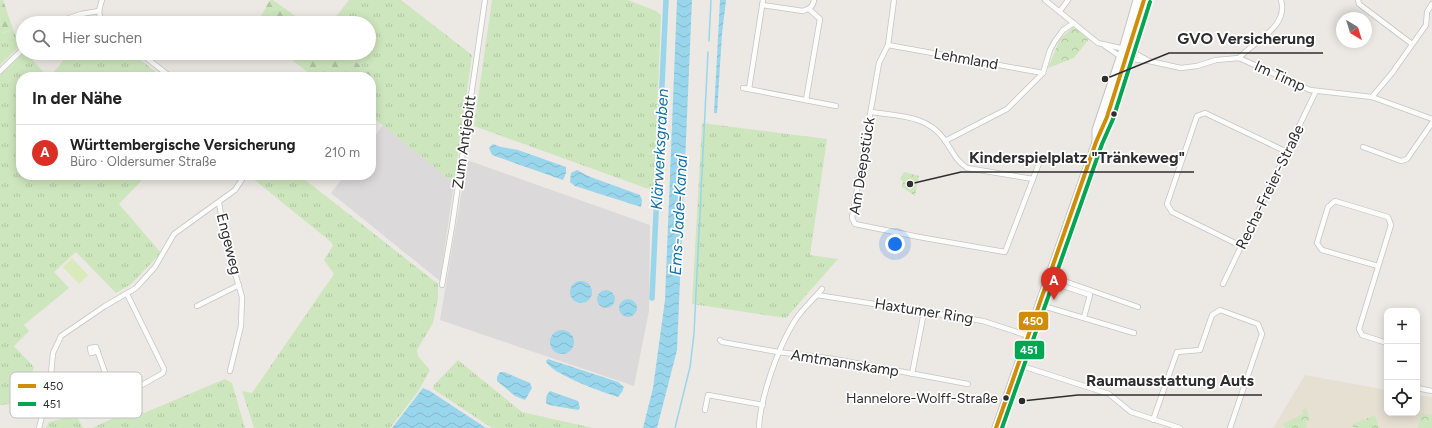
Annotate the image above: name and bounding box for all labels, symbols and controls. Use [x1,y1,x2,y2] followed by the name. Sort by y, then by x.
[1336,12,1372,48] north arrow
[16,16,376,60] search box
[1169,25,1323,53] callout: GVO Versicherung
[30,27,52,49] icon: search
[62,29,142,47] text: Hier suchen
[1177,29,1315,48] text: GVO Versicherung
[932,44,1000,74] street label: Lehmland
[1252,57,1308,95] street label: Im Timp
[32,88,122,108] text: In der Nähe
[647,88,672,210] water label: Klärwerksgraben
[449,94,480,190] street label: Zum Antjebitt
[1109,109,1119,119] unlabelled marker
[845,115,879,216] street label: Am Deepstück
[1232,122,1308,252] street label: Recha-Freier-Straße
[70,136,296,154] text: Württembergische Versicherung
[961,144,1194,172] callout: Kinderspielplatz "Tränkeweg"
[40,145,50,160] text: A
[325,145,360,160] text: 210 m
[969,148,1185,167] text: Kinderspielplatz "Tränkeweg"
[70,154,216,169] text: Büro · Oldersumer Straße
[666,154,691,276] water label: Ems-Jade-Kanal
[213,211,245,277] street label: Engeweg
[885,234,905,254] your location
[1041,267,1067,300] pin: A
[873,294,975,328] street label: Haxtumer Ring
[1384,308,1420,416] map controls
[1384,308,1420,344] button: +
[1018,311,1049,331] line badge: 450
[1023,315,1043,328] text: 450
[1014,340,1045,360] line badge: 451
[1020,344,1038,357] text: 451
[1384,344,1420,380] button: −
[790,346,900,380] street label: Amtmannskamp
[1078,367,1262,395] callout: Raumausstattung Auts
[1086,371,1255,390] text: Raumausstattung Auts
[10,372,142,418] legend
[43,380,63,393] text: 450
[1384,380,1420,416] button: locate
[846,390,998,407] place label: Hannelore-Wolff-Straße
[1001,393,1011,403] marker: Hannelore-Wolff-Straße
[43,398,61,411] text: 451

